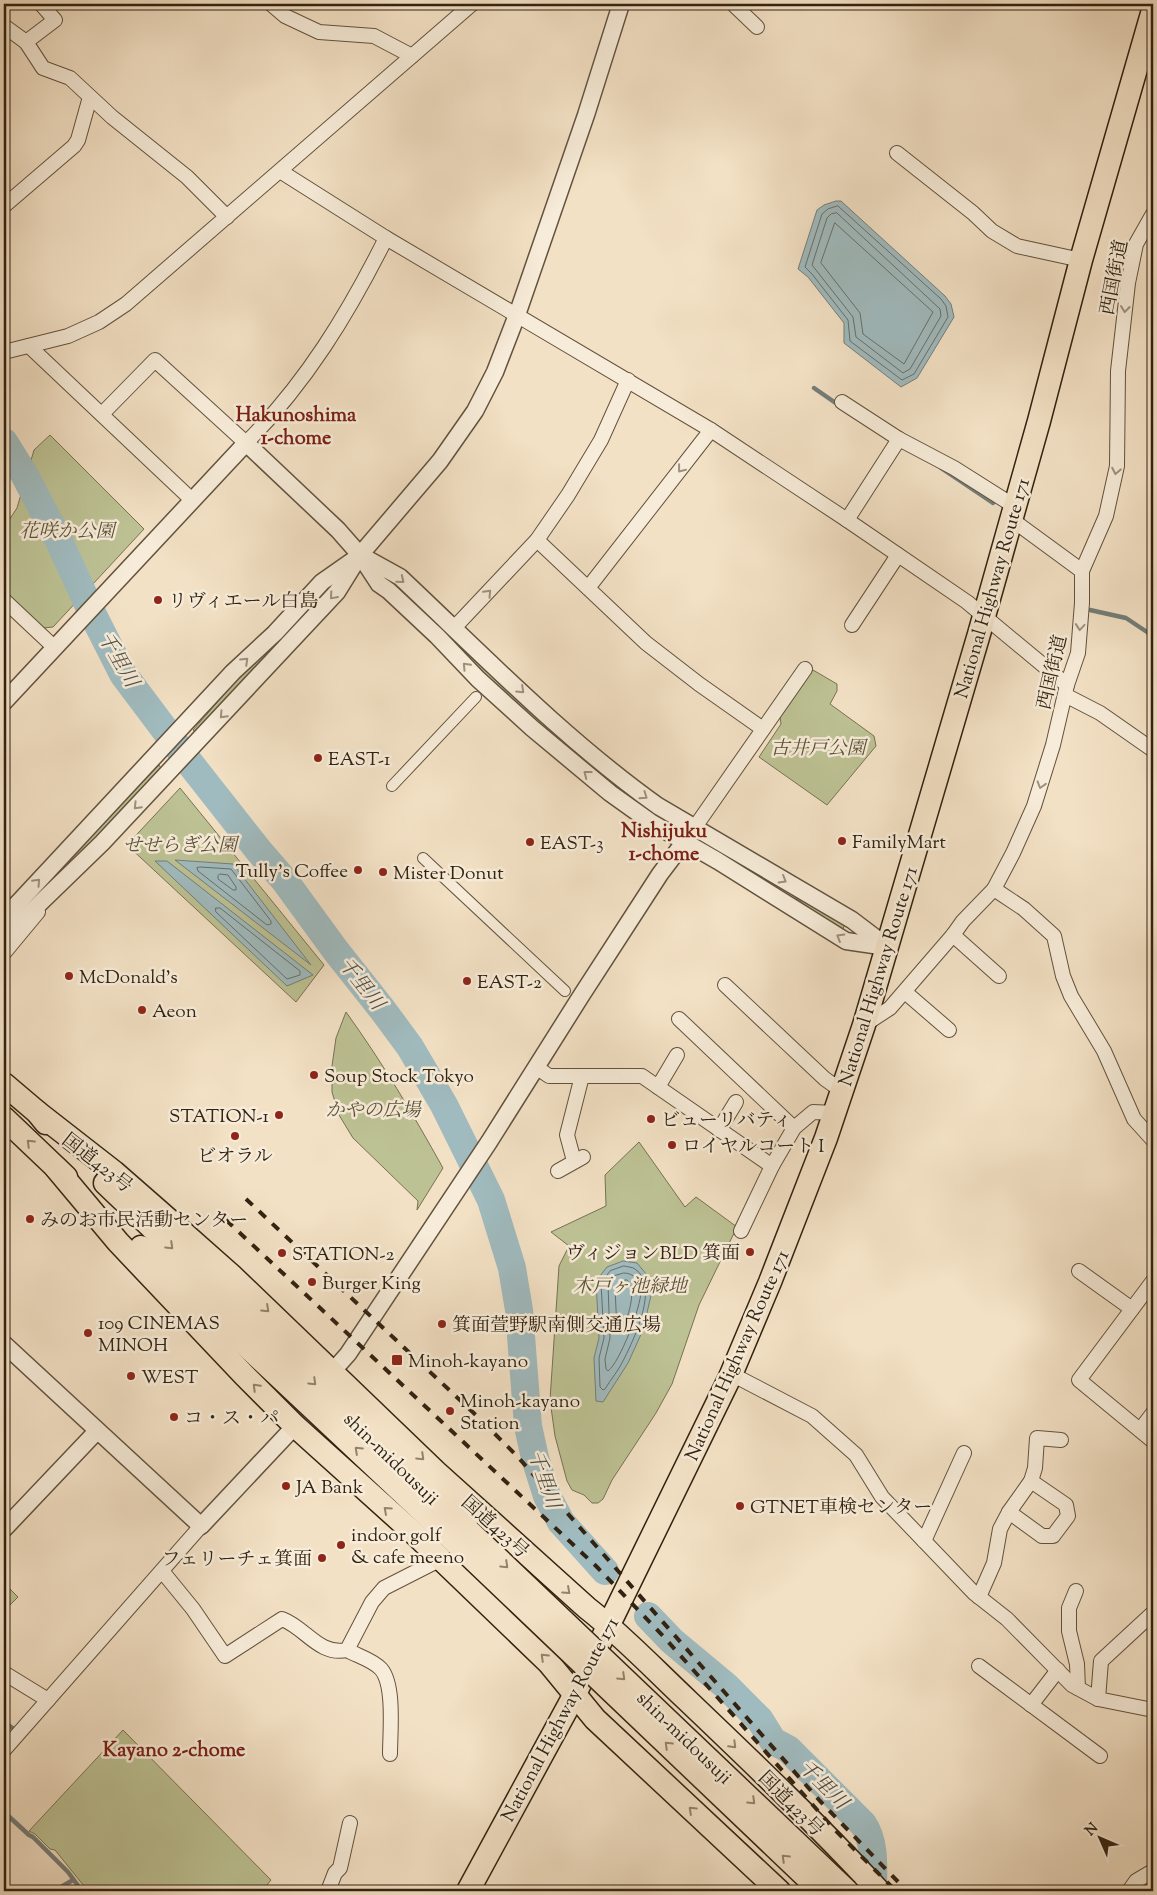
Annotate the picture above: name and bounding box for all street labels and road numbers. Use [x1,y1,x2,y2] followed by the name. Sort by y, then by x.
[1095,238,1136,317] street label: 西国街道
[949,475,1038,702] street label: National Highway Route 171
[1032,632,1075,713] street label: 西国街道
[833,863,926,1090] street label: National Highway Route 171
[55,1128,138,1200] street label: 国道423号
[680,1246,797,1466] street label: National Highway Route 171
[336,1407,444,1512] street label: shin-midousuji
[454,1490,534,1566] street label: 国道423号
[496,1613,627,1827] street label: National Highway Route 171
[629,1686,737,1791] street label: shin-midousuji
[751,1766,829,1844] street label: 国道423号

